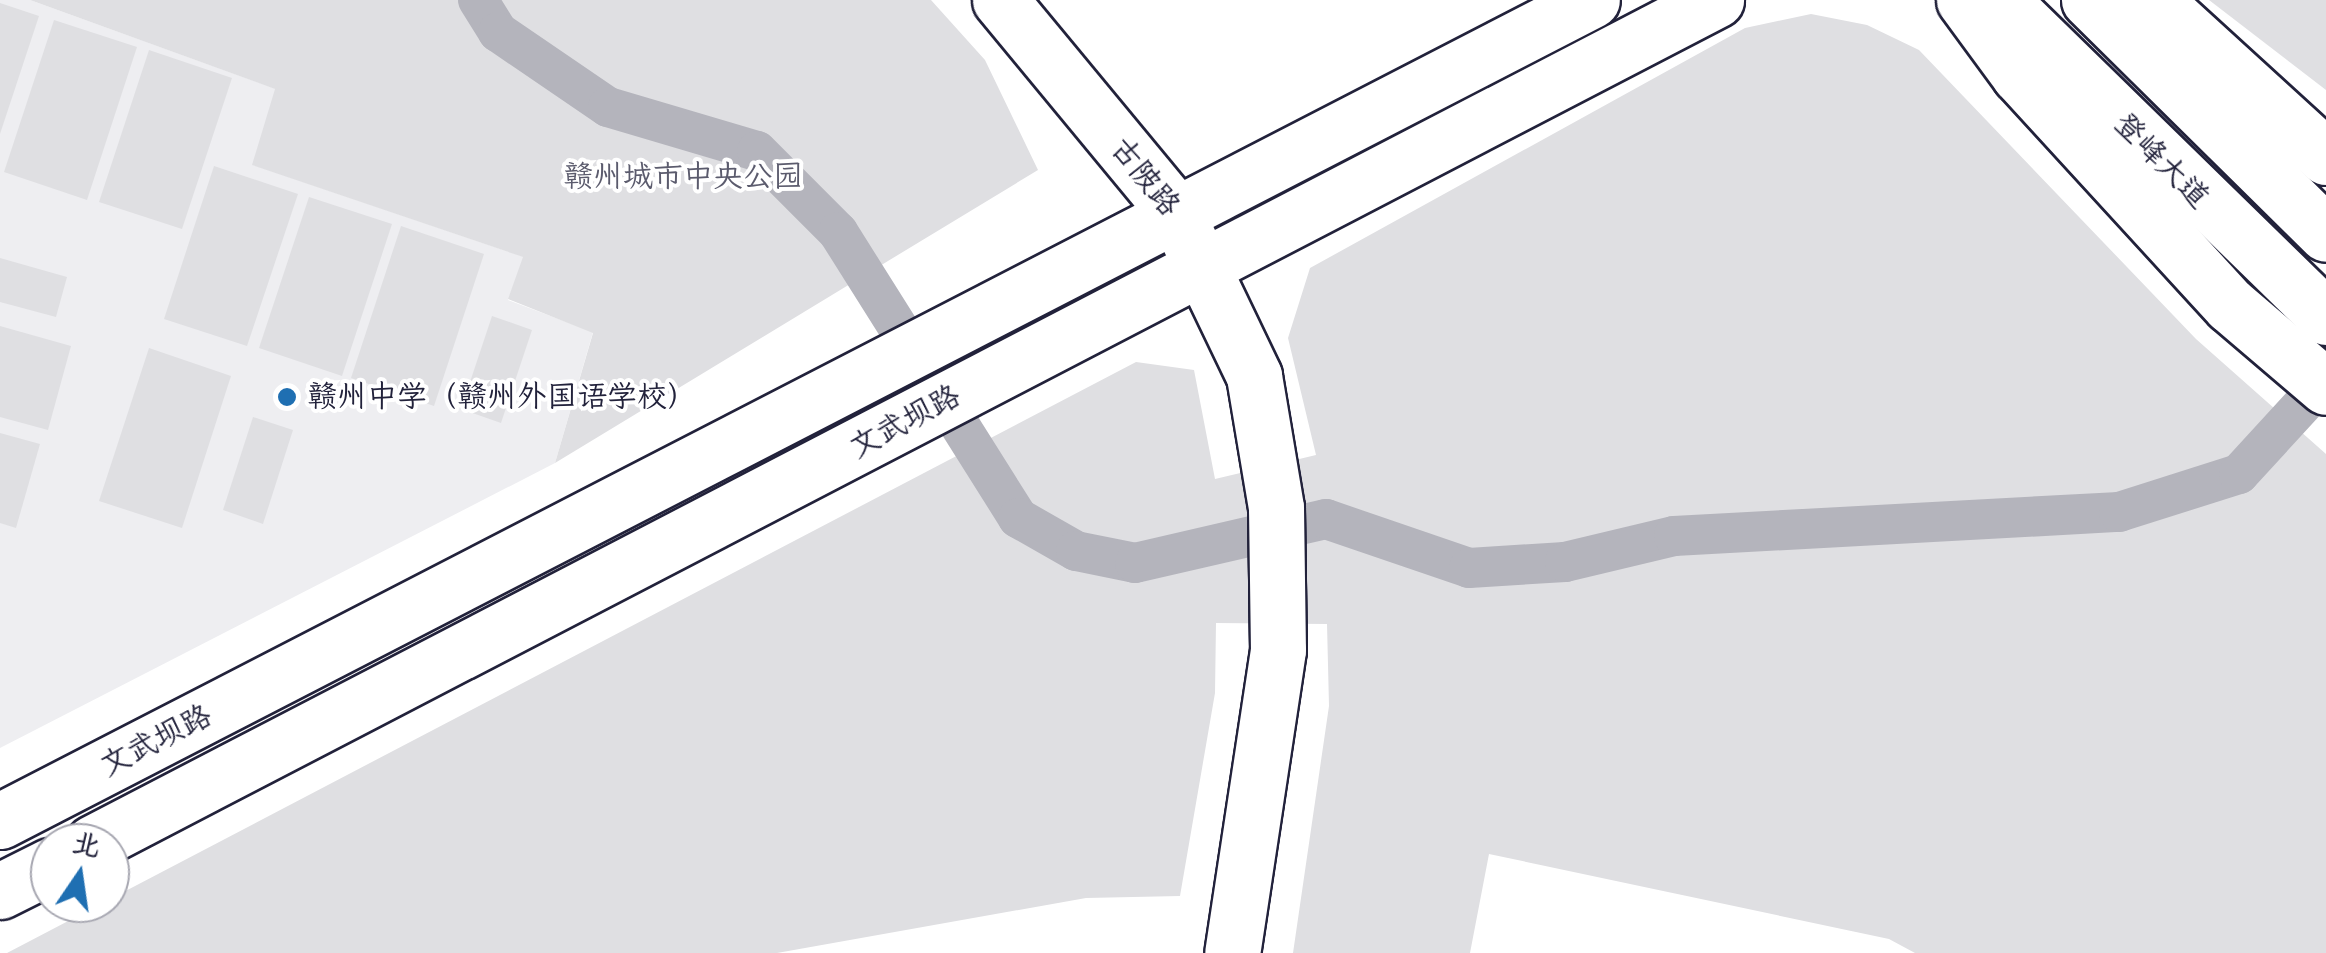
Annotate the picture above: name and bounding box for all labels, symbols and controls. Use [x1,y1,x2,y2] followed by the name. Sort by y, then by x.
[2106,106,2216,216] street label: 登峰大道
[1103,131,1187,223] street label: 古陂路
[563,159,803,195] park label: 赣州城市中央公园
[844,378,966,466] street label: 文武坝路
[307,379,697,415] place label: 赣州中学（赣州外国语学校）
[276,386,298,408] marker: 赣州中学（赣州外国语学校）
[94,698,218,784] street label: 文武坝路
[30,823,130,923] north arrow
[69,825,104,865] text: 北

